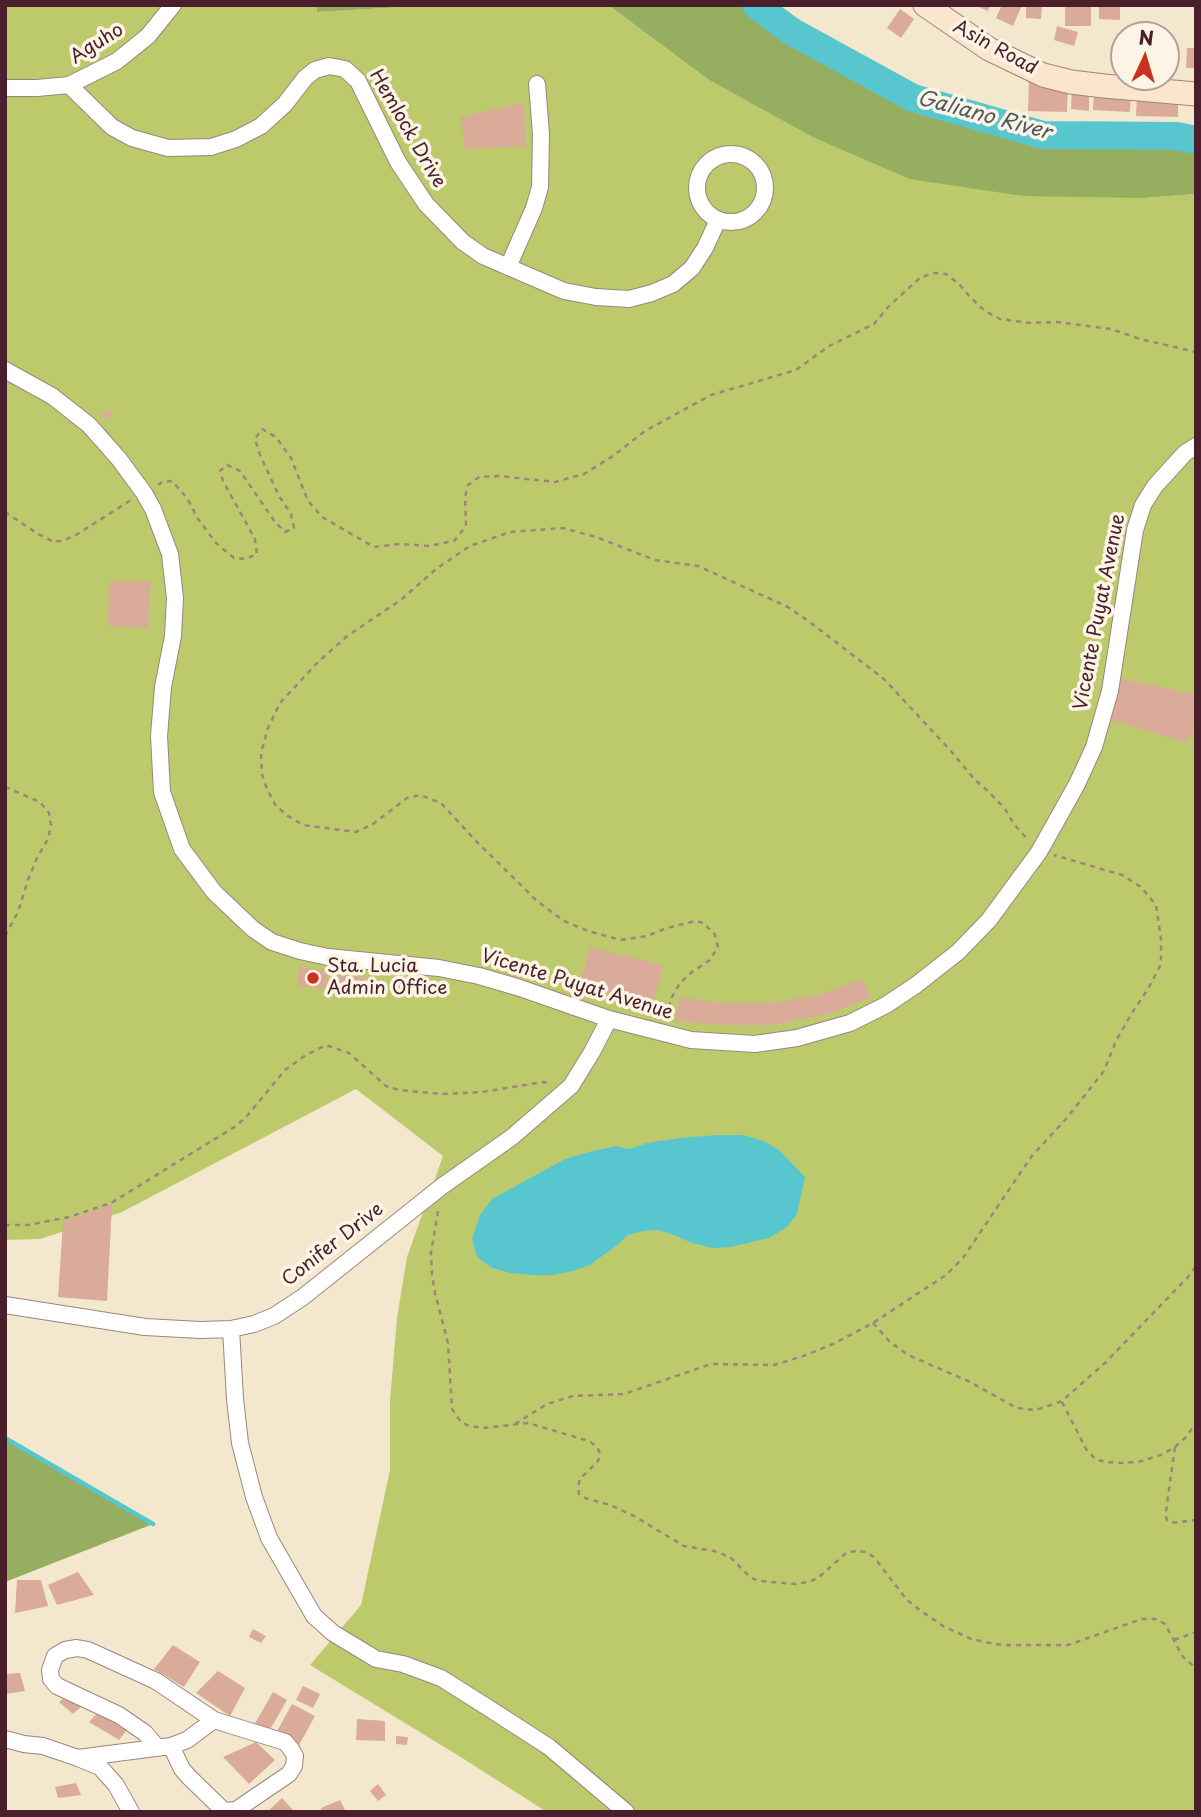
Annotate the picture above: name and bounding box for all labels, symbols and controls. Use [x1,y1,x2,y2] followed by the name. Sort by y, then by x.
[949,16,1041,80] street label: Asin Road
[66,19,128,69] street label: Aguho
[1110,21,1180,91] north arrow
[1138,23,1155,52] text: N
[364,66,450,192] street label: Hemlock Drive
[914,86,1054,146] water label: Galiano River
[1070,512,1130,712] street label: Vicente Puyat Avenue
[478,945,676,1025] street label: Vicente Puyat Avenue
[327,956,447,1000] place label: Sta. Lucia Admin Office
[305,970,321,986] marker: Sta. Lucia Admin Office
[278,1198,388,1292] street label: Conifer Drive

